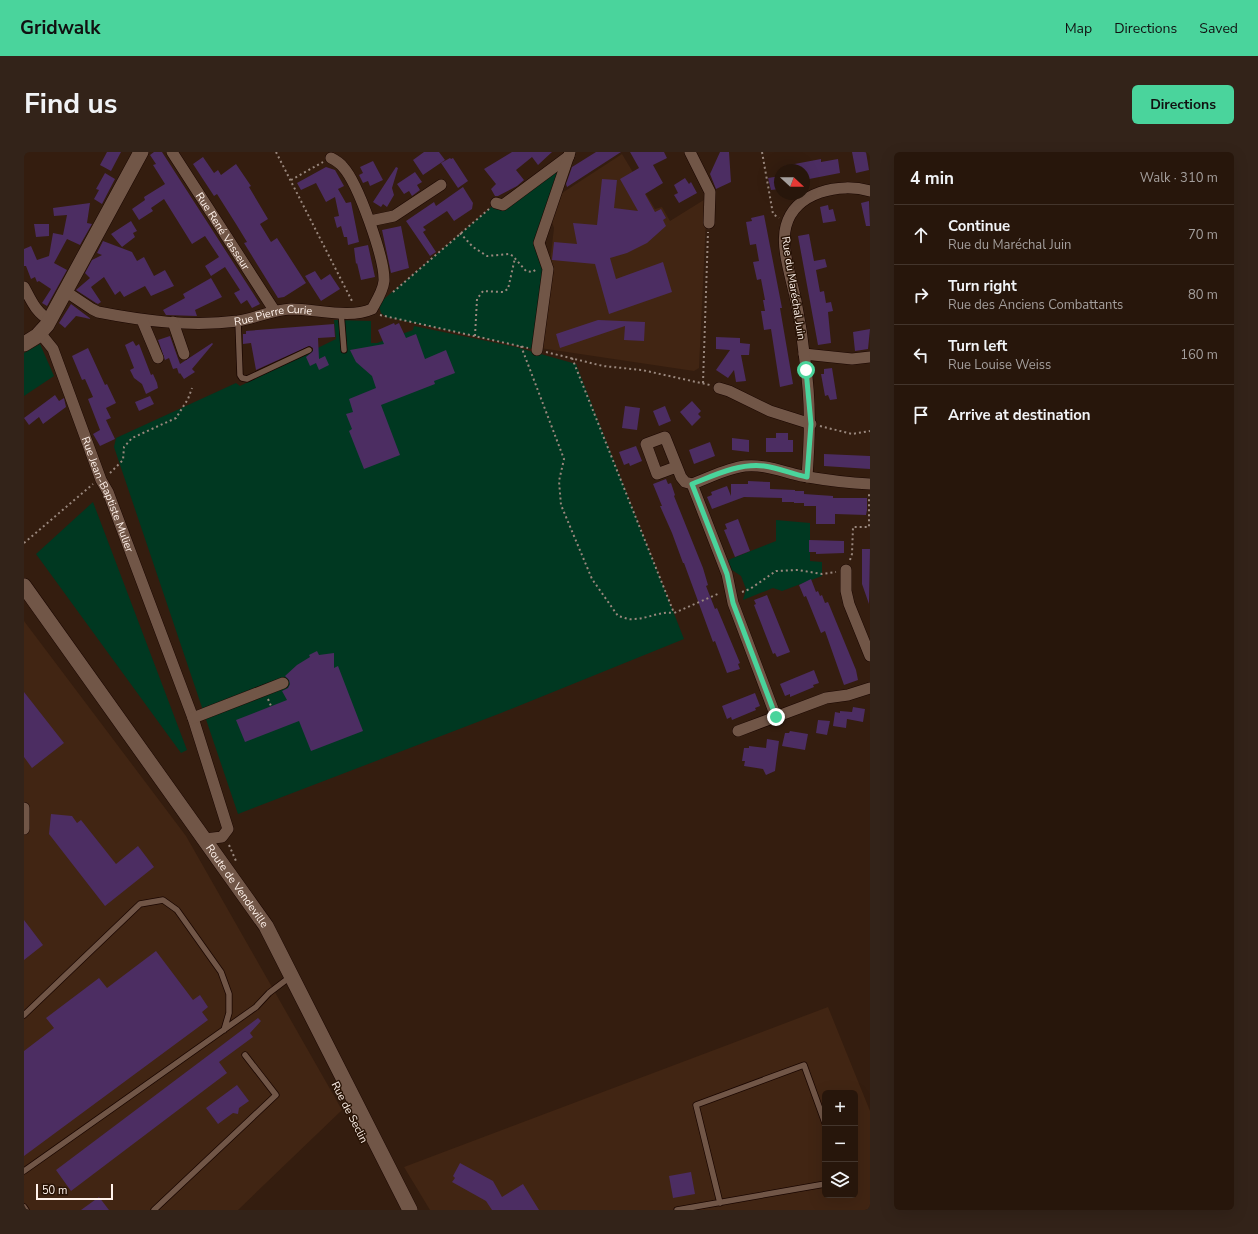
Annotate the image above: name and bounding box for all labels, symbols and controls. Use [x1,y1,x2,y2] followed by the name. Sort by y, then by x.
[20,15,100,41] text: Gridwalk
[1065,19,1092,38] text: Map
[1114,19,1177,38] text: Directions
[1199,19,1238,38] text: Saved
[24,85,118,123] text: Find us
[1132,85,1234,124] button: Directions
[774,164,810,200] north arrow
[910,167,954,190] text: 4 min
[1140,169,1218,187] text: Walk · 310 m
[192,190,253,273] street label: Rue René Vasseur
[948,216,1010,236] text: Continue
[910,224,932,246] icon: ahead
[1188,226,1218,244] text: 70 m
[778,235,809,341] street label: Rue du Maréchal Juin
[948,236,1071,254] text: Rue du Maréchal Juin
[948,276,1017,296] text: Turn right
[910,284,932,306] icon: right
[1188,286,1218,304] text: 80 m
[948,296,1123,314] text: Rue des Anciens Combattants
[233,302,313,329] street label: Rue Pierre Curie
[948,336,1007,356] text: Turn left
[910,344,932,366] icon: left
[1180,346,1218,364] text: 160 m
[948,356,1051,374] text: Rue Louise Weiss
[797,361,815,379] route start
[910,404,932,426] icon: arrive
[948,405,1091,425] text: Arrive at destination
[78,435,137,554] street label: Rue Jean-Baptiste Mulier
[767,708,785,726] route end
[202,841,272,931] street label: Route de Vendeville
[328,1079,371,1146] street label: Rue de Seclin
[822,1090,858,1198] map controls
[822,1090,858,1126] button: +
[822,1126,858,1162] button: −
[822,1162,858,1198] button: layers
[36,1182,113,1201] scale bar
[42,1183,67,1198] text: 50 m

